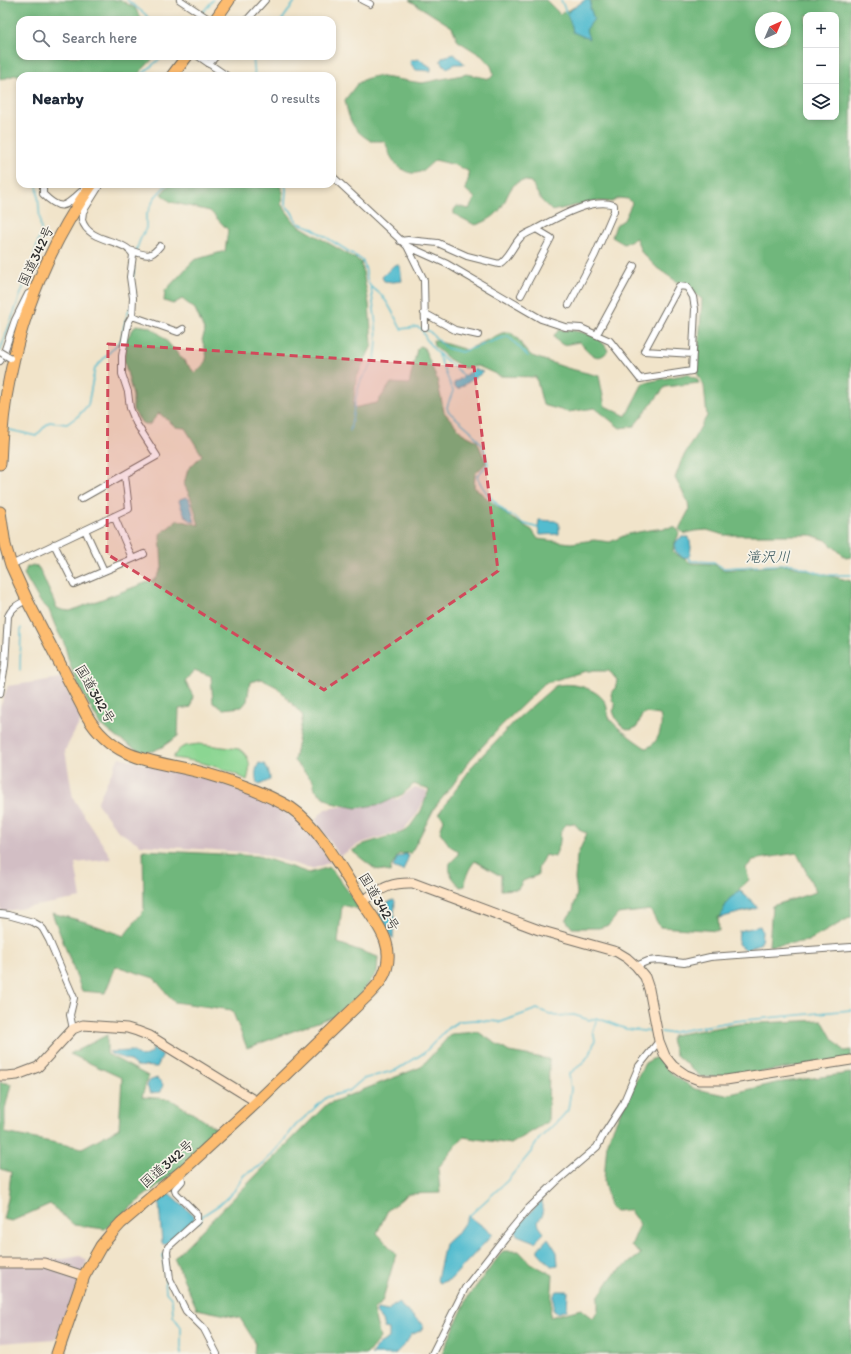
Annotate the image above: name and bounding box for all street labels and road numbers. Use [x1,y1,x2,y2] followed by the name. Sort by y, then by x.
[14,223,58,289] street label: 国道342号
[71,661,119,727] street label: 国道342号
[355,870,403,934] street label: 国道342号
[137,1136,197,1192] street label: 国道342号

